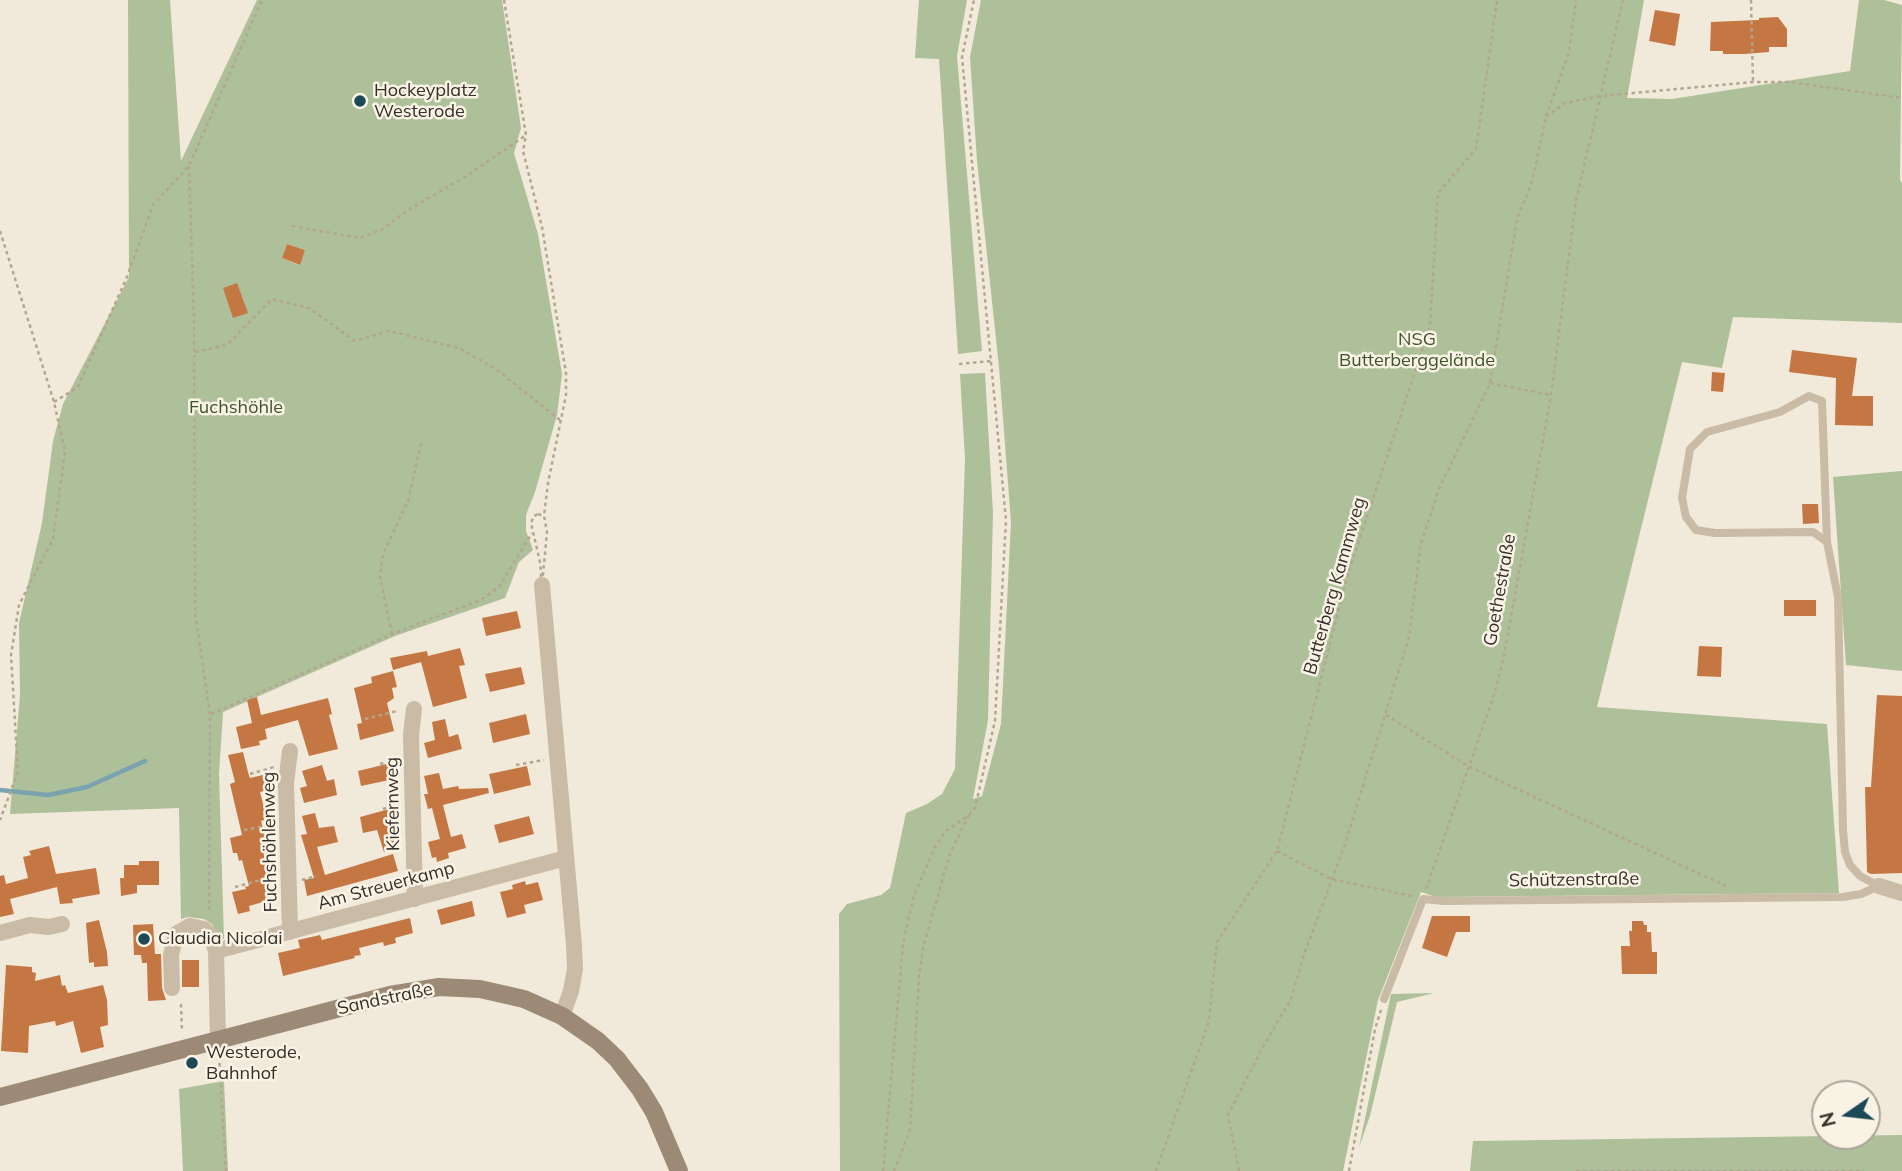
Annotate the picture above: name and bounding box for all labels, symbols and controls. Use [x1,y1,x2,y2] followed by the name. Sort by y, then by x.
[374,80,477,122] place label: Hockeyplatz Westerode
[352,93,368,109] marker: Hockeyplatz Westerode
[1339,329,1495,372] park label: NSG Butterberggelände
[189,397,283,419] park label: Fuchshöhle
[1299,495,1371,677] street label: Butterberg Kammweg
[1480,532,1520,648] street label: Goethestraße
[381,757,405,851] street label: Kiefernweg
[258,771,282,913] street label: Fuchshöhlenweg
[315,857,457,915] street label: Am Streuerkamp
[1509,868,1639,892] street label: Schützenstraße
[158,928,282,950] place label: Claudia Nicolai
[136,931,152,947] marker: Claudia Nicolai
[335,978,435,1020] street label: Sandstraße
[206,1042,301,1084] place label: Westerode, Bahnhof
[184,1055,200,1071] marker: Westerode, Bahnhof
[1811,1080,1881,1150] north arrow
[1814,1110,1841,1129] text: N

